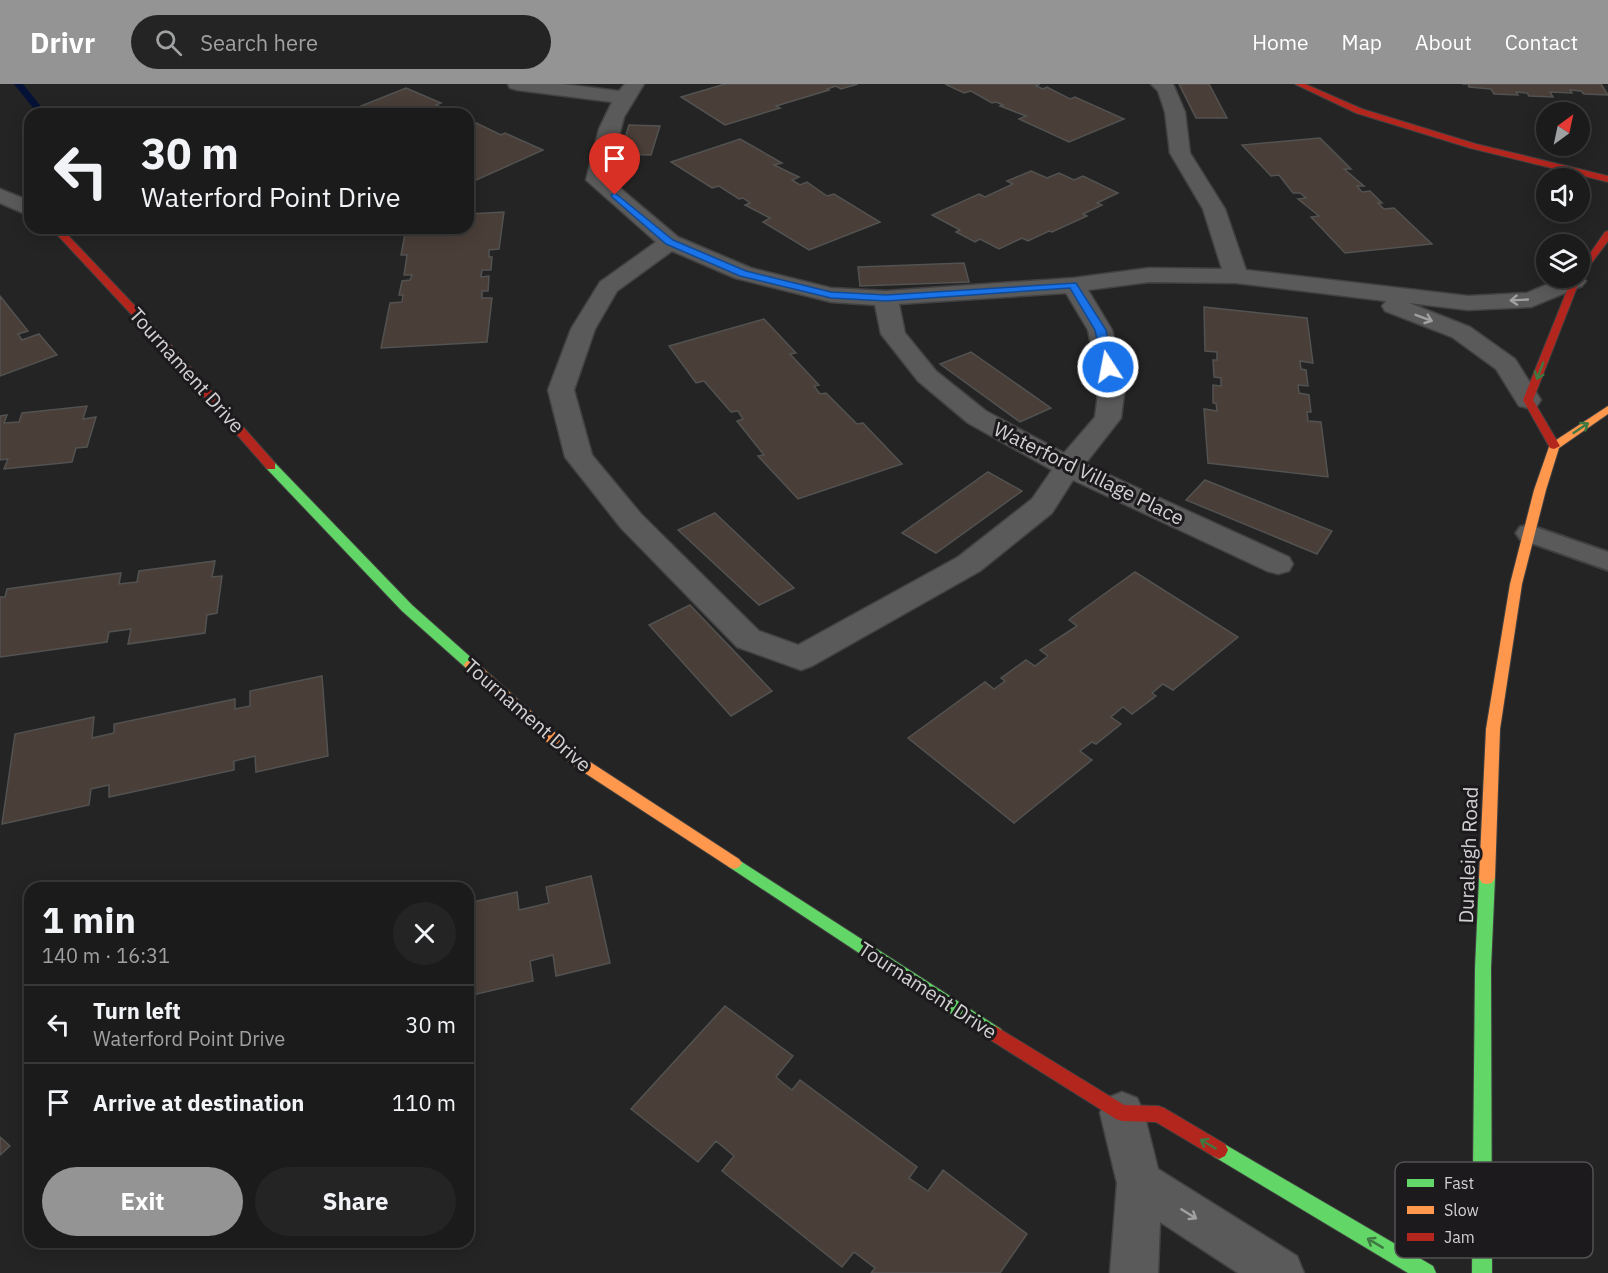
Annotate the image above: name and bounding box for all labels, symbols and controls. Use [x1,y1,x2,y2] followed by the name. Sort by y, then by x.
[131,15,551,69] search box
[30,24,95,61] text: Drivr
[152,26,185,59] icon: search
[200,28,318,57] text: Search here
[1252,28,1309,56] text: Home
[1342,28,1382,56] text: Map
[1415,28,1472,56] text: About
[1505,28,1578,56] text: Contact
[1536,102,1590,156] north arrow
[1536,102,1590,288] map controls
[141,126,239,181] text: 30 m
[42,132,120,210] icon: left
[589,133,640,195] pin
[598,142,631,175] icon: arrive
[1536,168,1590,222] button: sound
[141,179,401,214] text: Waterford Point Drive
[1536,234,1590,288] button: layers
[1510,295,1530,306] one-way arrow
[123,301,251,439] street label: Tournament Drive
[1414,313,1433,324] one-way arrow
[1076,335,1140,399] position arrow
[1533,361,1544,380] one-way arrow
[989,415,1189,531] street label: Waterford Village Place
[1572,421,1589,433] one-way arrow
[459,652,597,778] street label: Tournament Drive
[1452,786,1484,924] street label: Duraleigh Road
[42,896,136,943] text: 1 min
[393,902,456,965] button: close
[854,935,1002,1045] street label: Tournament Drive
[42,942,170,969] text: 140 m · 16:31
[93,996,181,1025] text: Turn left
[42,1008,75,1041] icon: left
[405,1010,456,1039] text: 30 m
[93,1025,285,1052] text: Waterford Point Drive
[42,1086,75,1119] icon: arrive
[93,1088,304,1117] text: Arrive at destination
[392,1088,456,1117] text: 110 m
[1200,1137,1217,1149] one-way arrow
[1395,1162,1593,1258] legend
[42,1167,243,1236] button: Exit
[255,1167,456,1236] button: Share
[1444,1173,1474,1193] text: Fast
[1444,1200,1479,1220] text: Slow
[1180,1208,1197,1221] one-way arrow
[1444,1227,1475,1247] text: Jam
[1367,1237,1384,1249] one-way arrow

